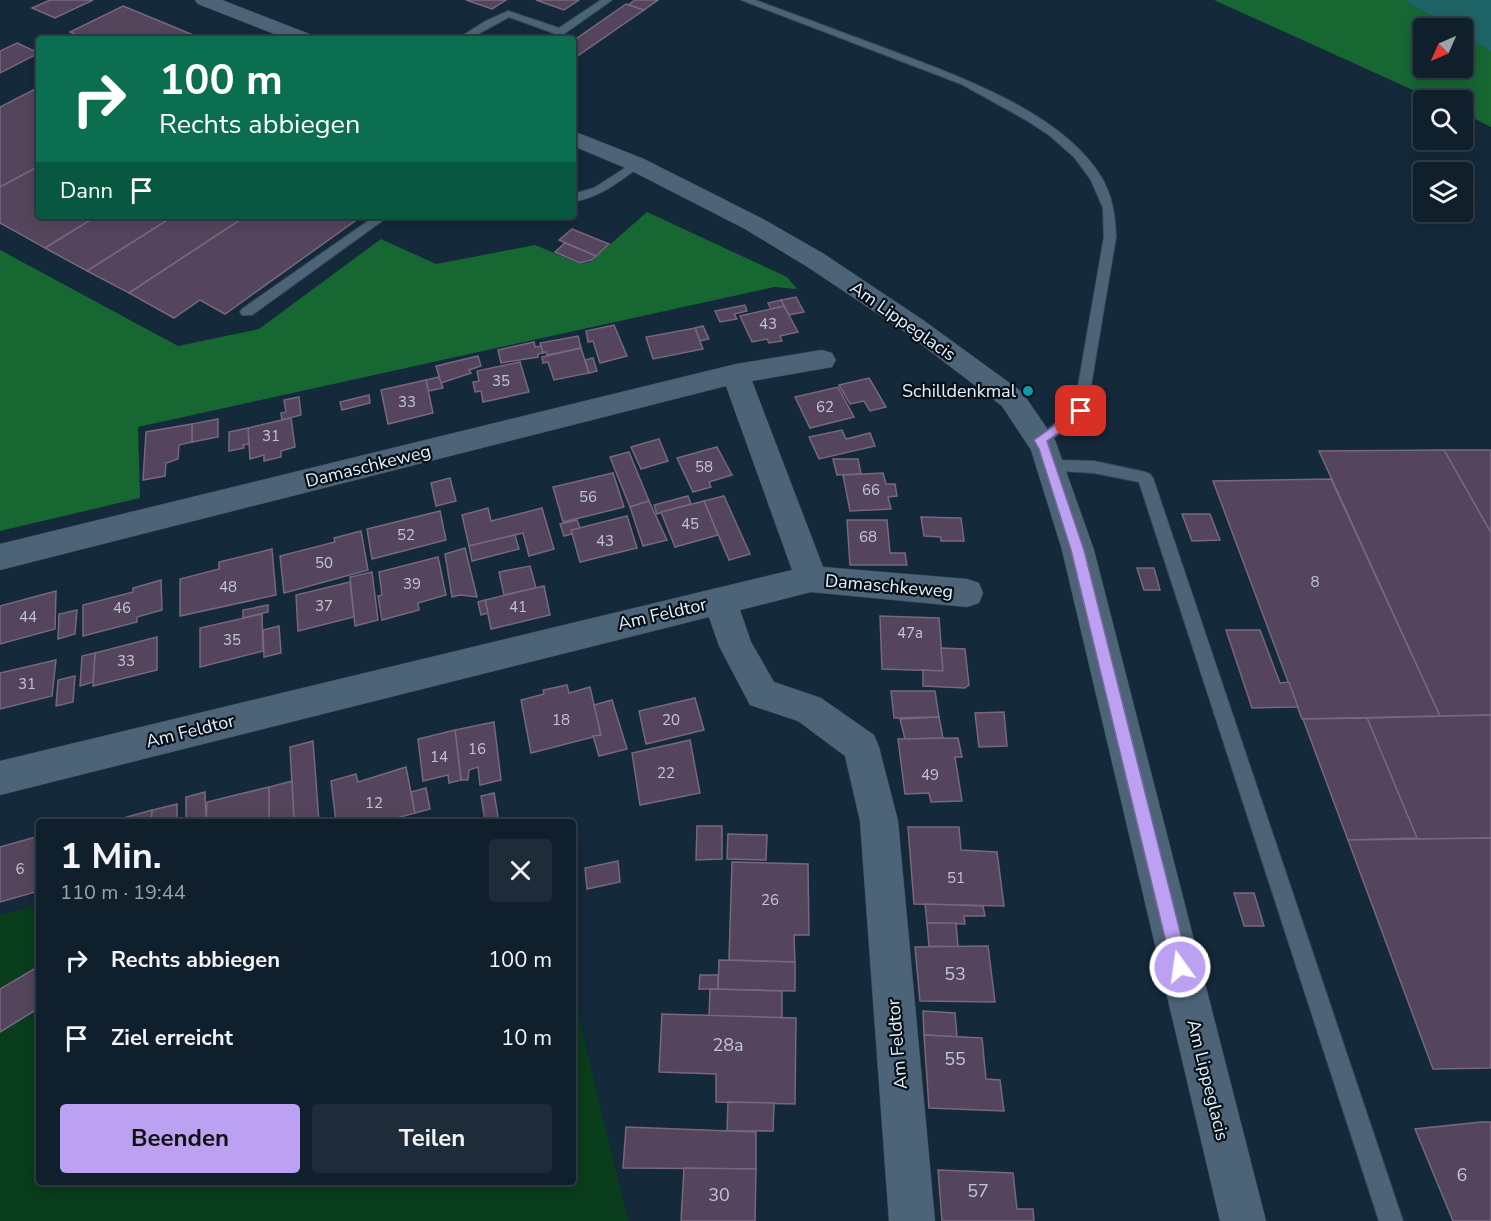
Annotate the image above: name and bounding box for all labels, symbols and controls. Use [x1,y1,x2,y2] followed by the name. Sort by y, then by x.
[1413,18,1473,78] north arrow
[1413,18,1473,222] map controls
[159,52,283,109] text: 100 m
[60,60,138,138] icon: right
[1413,90,1473,150] button: search
[159,106,360,143] text: Rechts abbiegen
[1413,162,1473,222] button: layers
[125,174,158,207] icon: arrive
[60,176,113,206] text: Dann
[845,276,961,366] street label: Am Lippeglacis
[759,314,777,334] house number: 43
[492,371,510,391] house number: 35
[902,379,1017,403] place label: Schilldenkmal
[1021,384,1035,398] marker: Schilldenkmal
[1055,385,1106,436] pin
[398,392,416,412] house number: 33
[1064,394,1097,427] icon: arrive
[816,397,834,417] house number: 62
[262,426,280,446] house number: 31
[303,439,433,493] street label: Damaschkeweg
[695,457,713,477] house number: 58
[862,480,880,500] house number: 66
[579,487,597,507] house number: 56
[681,514,699,534] house number: 45
[397,525,415,545] house number: 52
[859,527,877,547] house number: 68
[596,531,614,551] house number: 43
[315,553,333,573] house number: 50
[824,568,954,604] street label: Damaschkeweg
[1310,572,1320,592] house number: 8
[403,574,421,594] house number: 39
[219,577,237,597] house number: 48
[615,592,709,636] street label: Am Feldtor
[315,596,333,616] house number: 37
[509,597,527,617] house number: 41
[113,598,131,618] house number: 46
[19,607,37,627] house number: 44
[897,623,923,643] house number: 47a
[223,630,241,650] house number: 35
[117,651,135,671] house number: 33
[18,674,36,694] house number: 31
[143,708,237,754] street label: Am Feldtor
[552,710,570,730] house number: 18
[662,710,680,730] house number: 20
[468,739,486,759] house number: 16
[430,747,448,767] house number: 14
[657,763,675,783] house number: 22
[921,765,939,785] house number: 49
[365,793,383,813] house number: 12
[60,832,162,881] text: 1 Min.
[489,839,552,902] button: close
[15,859,25,879] house number: 6
[947,868,965,888] house number: 51
[60,879,186,906] text: 110 m · 19:44
[761,890,779,910] house number: 26
[1148,935,1212,999] position arrow
[60,944,93,977] icon: right
[111,945,280,975] text: Rechts abbiegen
[488,945,552,975] text: 100 m
[944,962,966,986] house number: 53
[881,997,913,1090] street label: Am Feldtor
[1181,1017,1235,1143] street label: Am Lippeglacis
[60,1022,93,1055] icon: arrive
[111,1023,233,1053] text: Ziel erreicht
[501,1023,552,1053] text: 10 m
[712,1033,744,1057] house number: 28a
[944,1047,966,1071] house number: 55
[60,1104,300,1173] button: Beenden
[312,1104,552,1173] button: Teilen
[1457,1163,1467,1187] house number: 6
[967,1179,989,1203] house number: 57
[708,1183,730,1207] house number: 30

